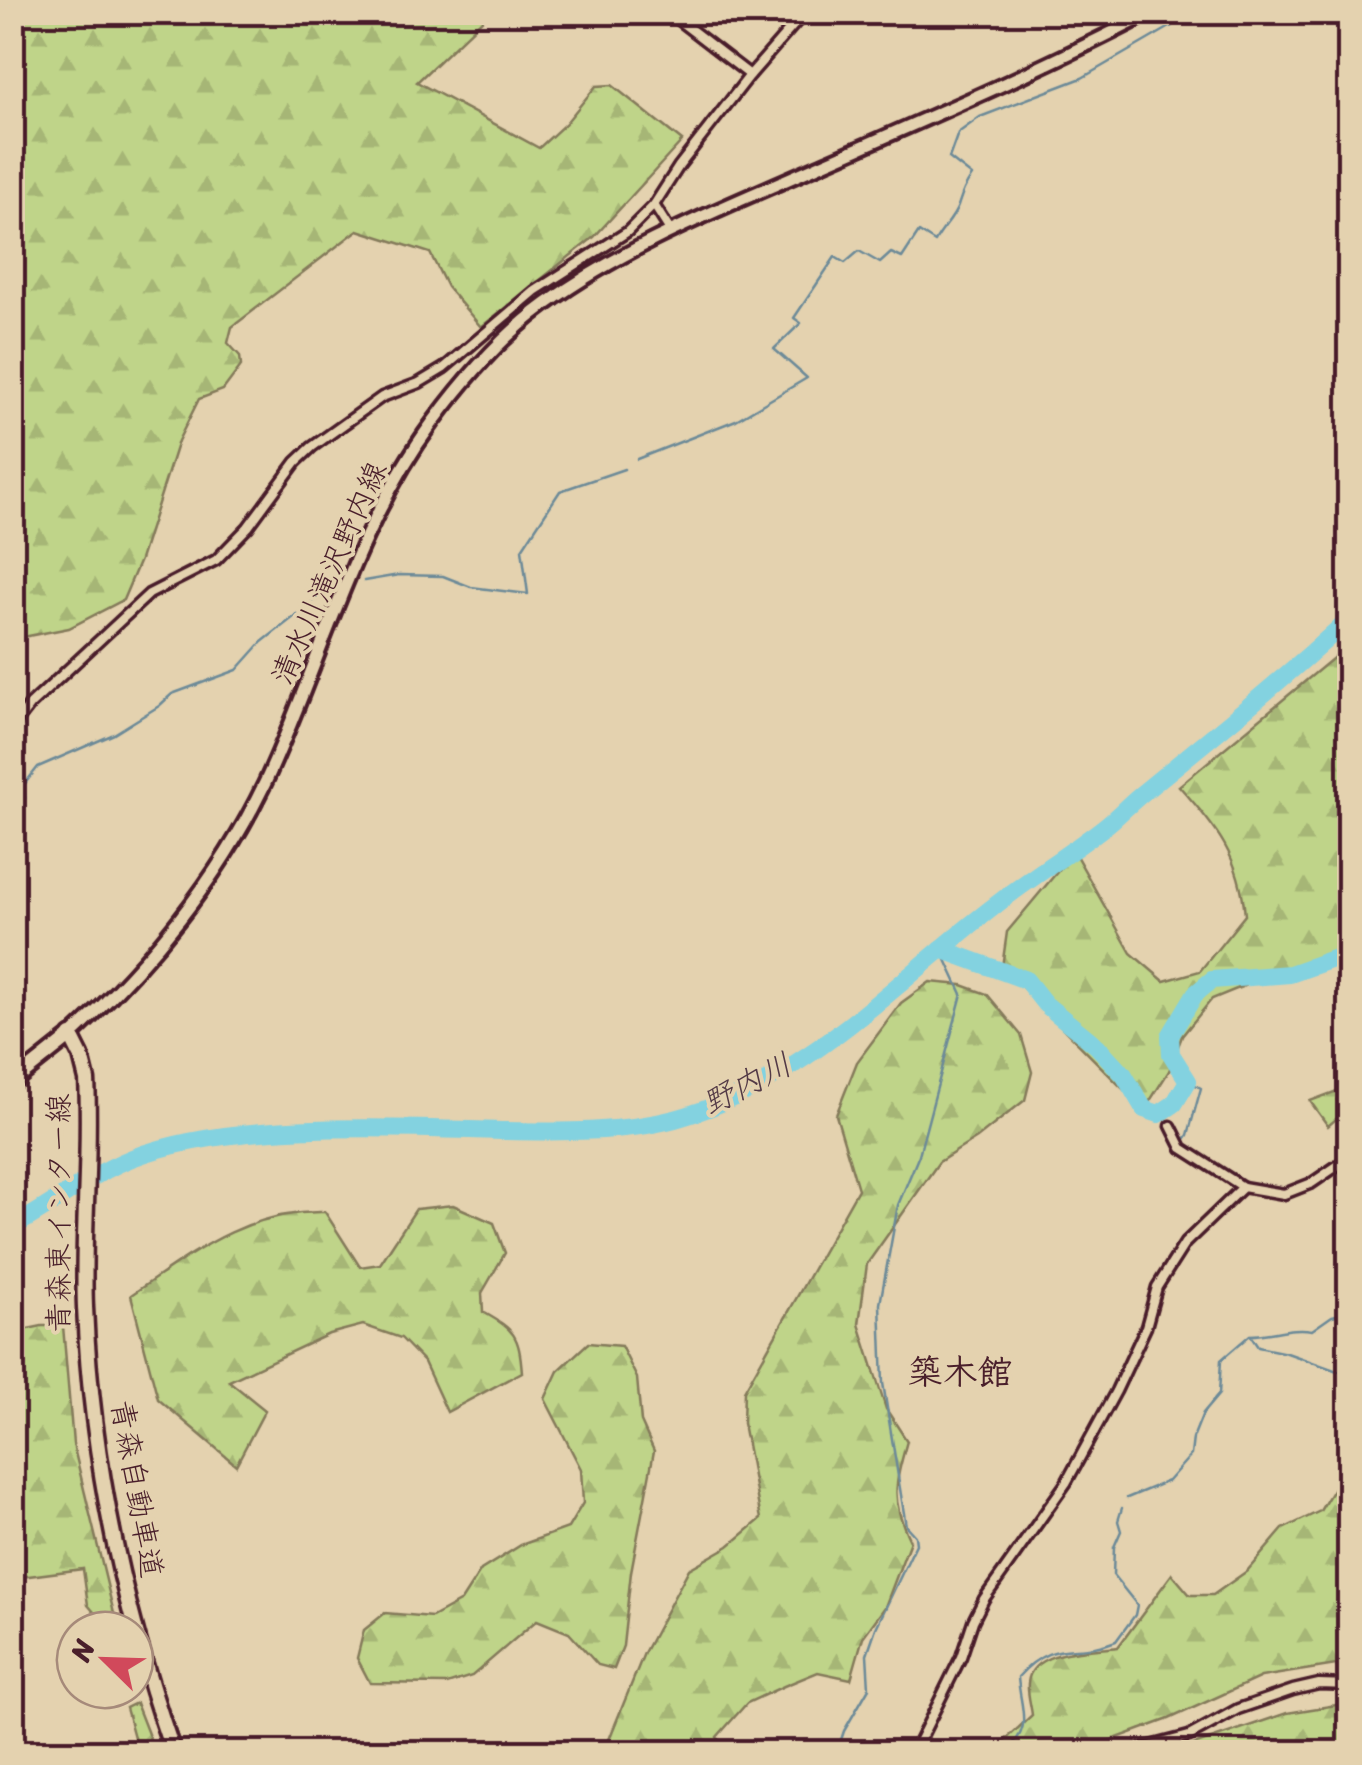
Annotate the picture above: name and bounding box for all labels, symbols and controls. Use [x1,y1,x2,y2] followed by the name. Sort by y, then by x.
[256,452,402,694] street label: 清水川滝沢野内線
[691,1037,803,1131] water label: 野内川
[32,1094,86,1332] street label: 青森東インター線
[907,1341,1013,1403] district label: 築木館
[95,1396,179,1582] street label: 青森自動車道
[55,1610,155,1710] north arrow
[56,1631,109,1670] text: N

